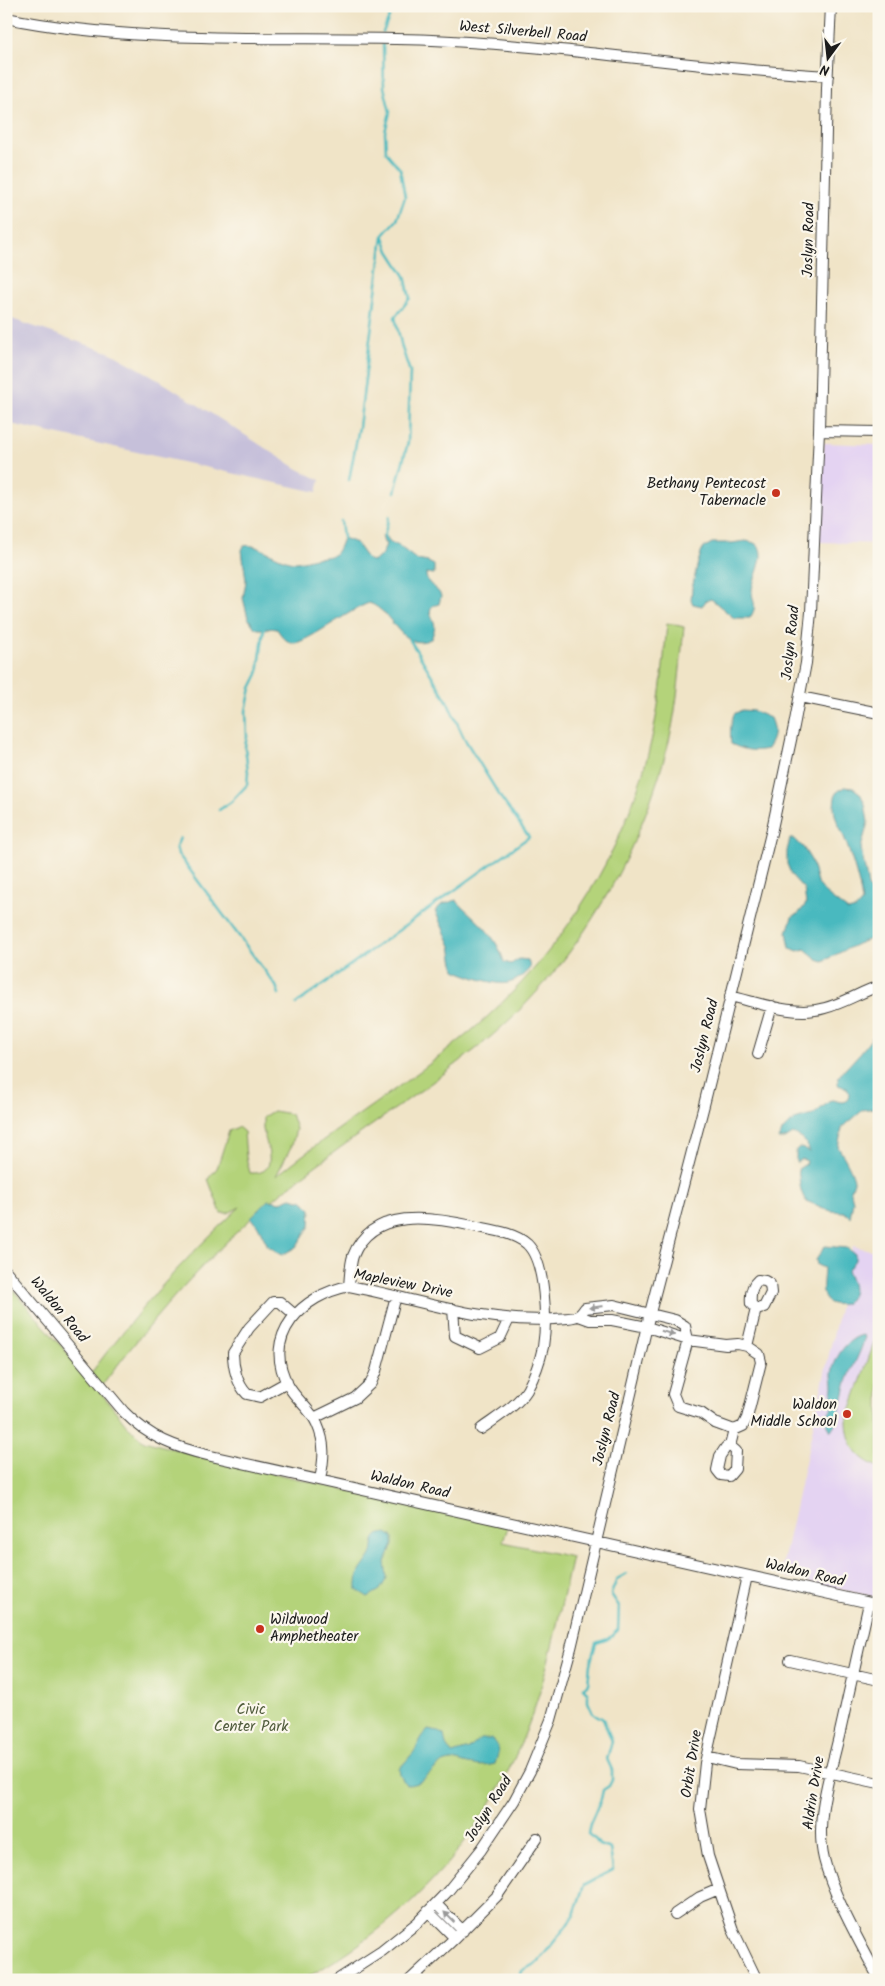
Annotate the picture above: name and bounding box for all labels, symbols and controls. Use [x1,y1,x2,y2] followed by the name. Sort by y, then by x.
[458,14,588,50] street label: West Silverbell Road
[802,32,852,82] north arrow
[818,58,832,81] text: N
[796,202,822,278] street label: Joslyn Road
[647,472,766,513] place label: Bethany Pentecost Tabernacle
[770,487,782,499] marker: Bethany Pentecost Tabernacle
[775,604,807,682] street label: Joslyn Road
[684,996,726,1075] street label: Joslyn Road
[351,1263,455,1305] street label: Mapleview Drive
[24,1271,94,1349] street label: Waldon Road
[588,1303,604,1311] one-way arrow
[660,1330,675,1338] one-way arrow
[586,1389,628,1468] street label: Joslyn Road
[750,1393,837,1434] place label: Waldon Middle School
[841,1408,853,1420] marker: Waldon Middle School
[368,1464,453,1506] street label: Waldon Road
[763,1552,848,1594] street label: Waldon Road
[270,1608,359,1649] place label: Wildwood Amphetheater
[254,1623,266,1635] marker: Wildwood Amphetheater
[214,1698,289,1739] park label: Civic Center Park
[675,1728,709,1800] street label: Orbit Drive
[796,1754,832,1831] street label: Aldrin Drive
[459,1770,519,1847] street label: Joslyn Road
[443,1912,455,1924] one-way arrow

